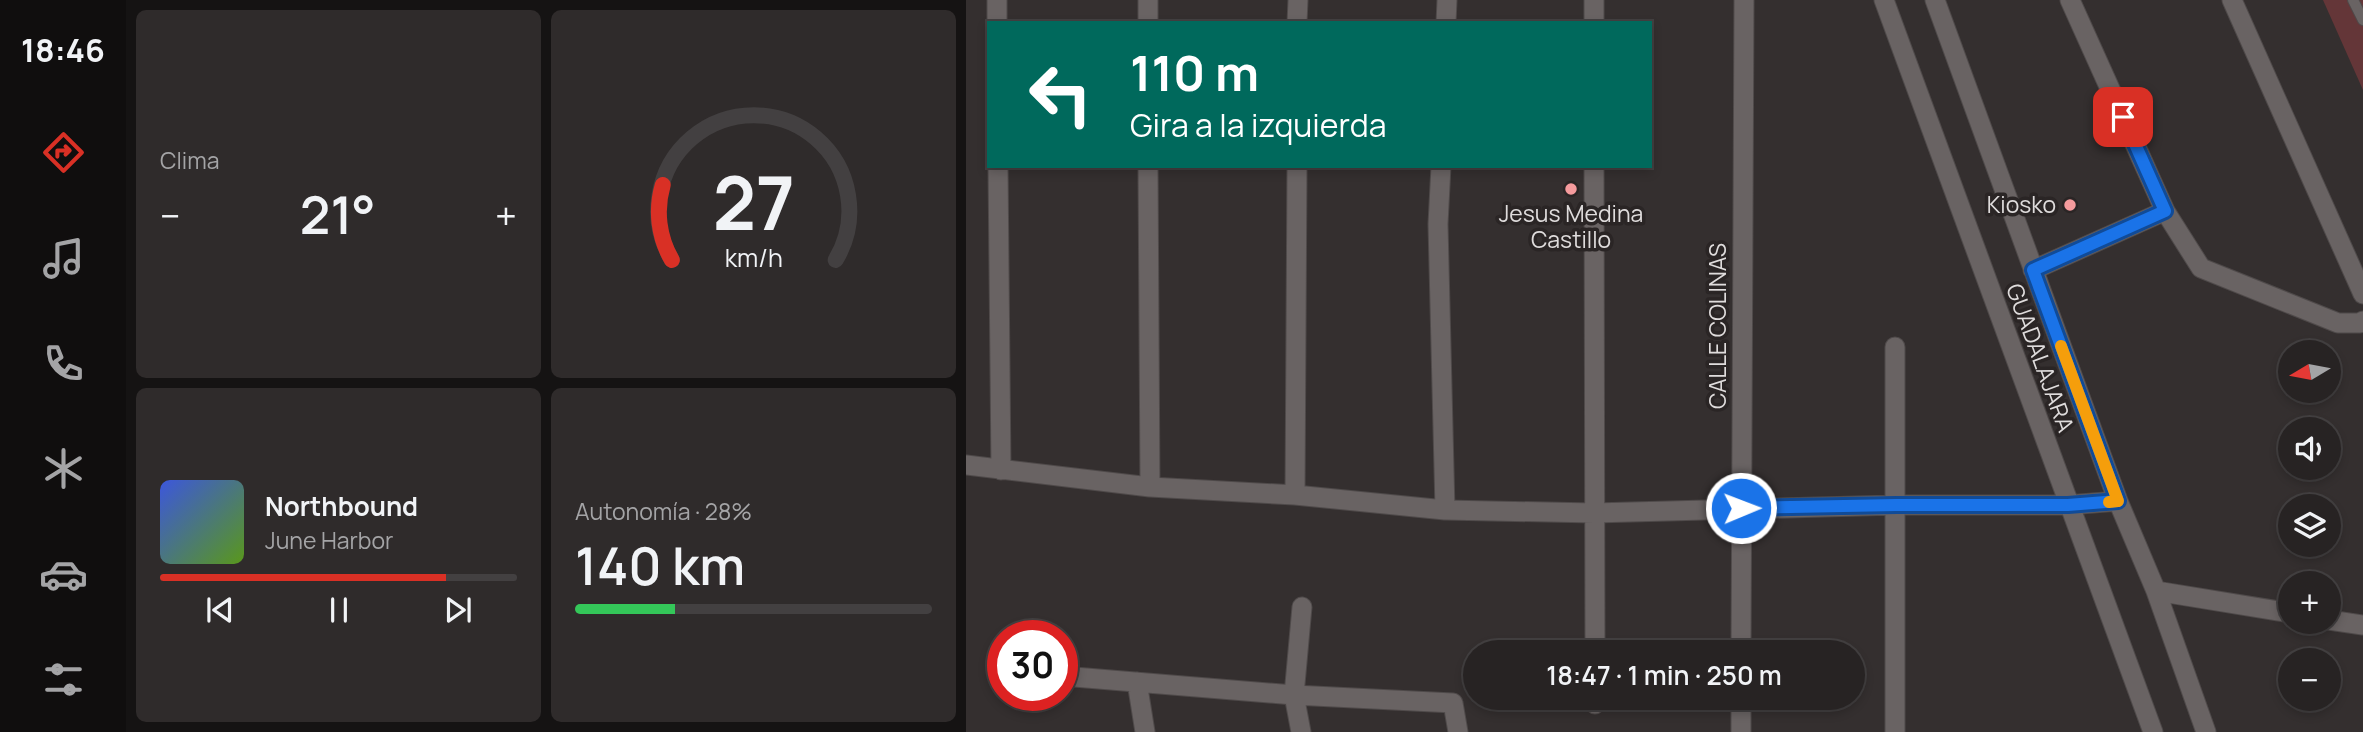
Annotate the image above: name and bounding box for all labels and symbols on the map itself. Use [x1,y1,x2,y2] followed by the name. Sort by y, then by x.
[2093,87,2153,147] pin
[1563,181,1579,197] marker: Jesus Medina Castillo
[1987,188,2056,220] place label: Kiosko
[1499,197,1643,255] place label: Jesus Medina Castillo
[2062,197,2078,213] marker: Kiosko
[1701,243,1733,409] street label: CALLE COLINAS
[1999,279,2083,437] street label: GUADALAJARA
[2278,340,2342,402] north arrow
[1704,471,1778,545] position arrow
[987,620,1078,711] speed limit sign: 30

